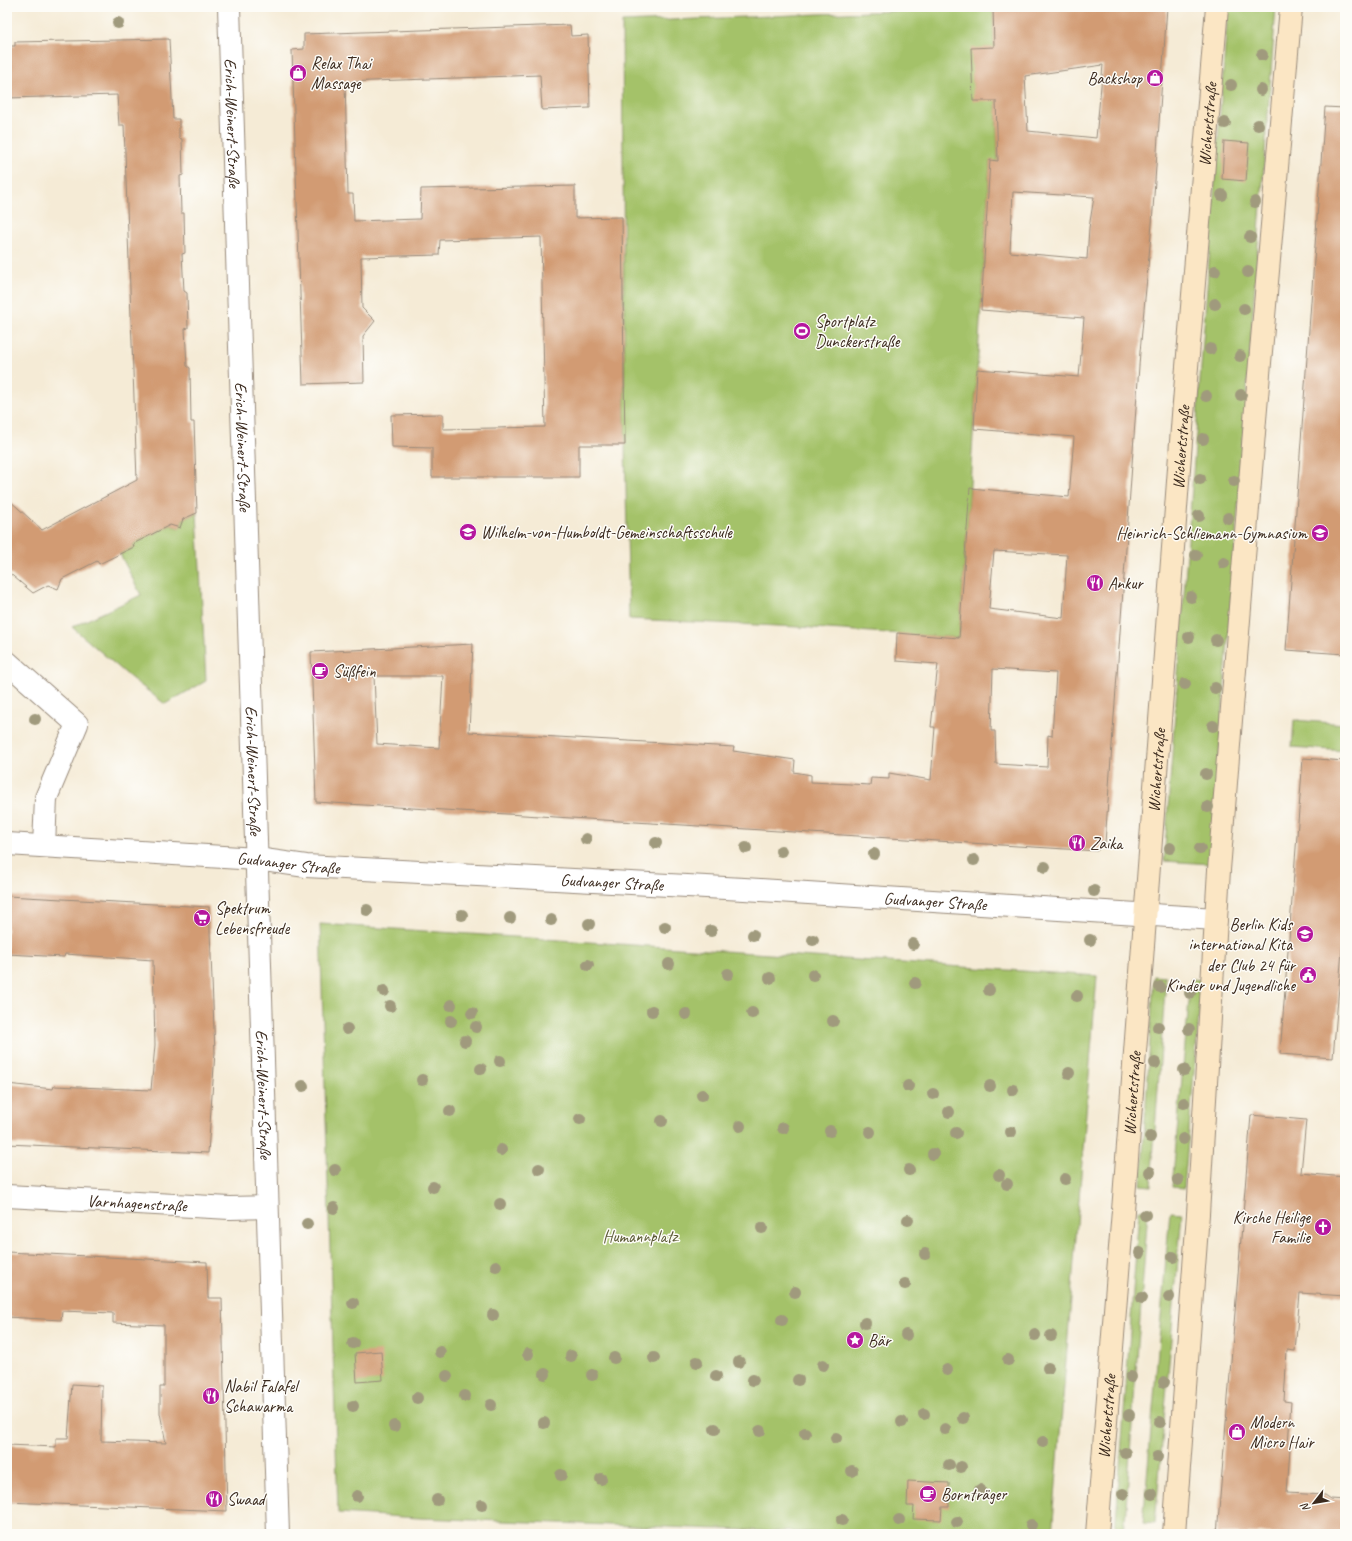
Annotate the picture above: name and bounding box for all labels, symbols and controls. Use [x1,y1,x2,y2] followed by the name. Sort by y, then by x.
[311,53,373,94] place label: Relax Thai Massage
[220,58,245,189] street label: Erich-Weinert-Straße
[288,63,308,83] shop icon: Relax Thai Massage
[1087,68,1144,89] place label: Backshop
[1145,68,1165,88] shop icon: Backshop
[1193,80,1221,167] street label: Wichertstraße
[815,311,901,352] place label: Sportplatz Dunckerstraße
[792,321,812,341] sports icon: Sportplatz Dunckerstraße
[231,382,256,513] street label: Erich-Weinert-Straße
[1167,403,1194,490] street label: Wichertstraße
[458,522,478,542] school or university icon: Wilhelm-von-Humboldt-Gemeinschaftsschule
[481,522,733,543] place label: Wilhelm-von-Humboldt-Gemeinschaftsschule
[1116,523,1309,544] place label: Heinrich-Schliemann-Gymnasium
[1310,523,1330,543] school or university icon: Heinrich-Schliemann-Gymnasium
[1085,573,1105,593] restaurant icon: Ankur
[1108,573,1145,594] place label: Ankur
[310,661,330,681] cafe icon: Süßfein
[333,661,376,682] place label: Süßfein
[241,706,266,837] street label: Erich-Weinert-Straße
[1143,726,1170,813] street label: Wichertstraße
[1067,833,1087,853] restaurant icon: Zaika
[1090,833,1124,854] place label: Zaika
[236,847,341,878] street label: Gudvanger Straße
[560,869,665,895] street label: Gudvanger Straße
[883,887,989,915] street label: Gudvanger Straße
[215,898,291,939] place label: Spektrum Lebensfreude
[192,908,212,928] supermarket icon: Spektrum Lebensfreude
[1189,914,1293,955] place label: Berlin Kids international Kita
[1295,924,1315,944] school or university icon: Berlin Kids international Kita
[1166,955,1297,996] place label: der Club 24 für Kinder und Jugendliche
[1298,965,1318,985] public building icon: der Club 24 für Kinder und Jugendliche
[252,1029,277,1161] street label: Erich-Weinert-Straße
[1118,1049,1146,1136] street label: Wichertstraße
[86,1190,189,1216] street label: Varnhagenstraße
[1233,1207,1311,1248] place label: Kirche Heilige Familie
[1313,1217,1333,1237] church icon: Kirche Heilige Familie
[603,1226,679,1247] park label: Humannplatz
[845,1330,865,1350] place icon: Bär
[868,1330,892,1351] place label: Bär
[1093,1372,1120,1459] street label: Wichertstraße
[224,1376,300,1417] place label: Nabil Falafel Schawarma
[201,1386,221,1406] restaurant icon: Nabil Falafel Schawarma
[1250,1412,1316,1453] place label: Modern Micro Hair
[1227,1422,1247,1442] shop icon: Modern Micro Hair
[1294,1483,1334,1523] north arrow
[918,1484,938,1504] cafe icon: Bornträger
[941,1484,1008,1505] place label: Bornträger
[204,1489,224,1509] restaurant icon: Swaad
[227,1489,268,1510] place label: Swaad
[1297,1500,1313,1515] text: N

